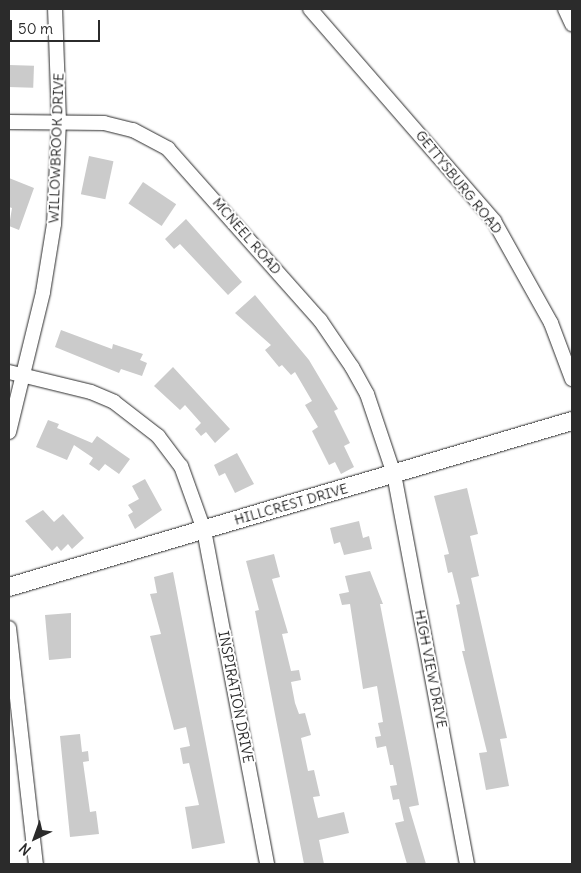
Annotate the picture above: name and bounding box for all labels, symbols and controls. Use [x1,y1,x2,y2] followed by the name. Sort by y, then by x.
[12,10,102,42] scale bar
[18,19,53,38] text: 50 m
[45,72,67,224] street label: WILLOWBROOK DRIVE
[412,127,506,237] street label: GETTYSBURG ROAD
[209,194,285,278] street label: MCNEEL ROAD
[232,480,350,528] street label: HILLCREST DRIVE
[411,608,451,730] street label: HIGH VIEW DRIVE
[215,630,257,764] street label: INSPIRATION DRIVE
[10,813,60,863] north arrow
[15,839,35,859] text: N

